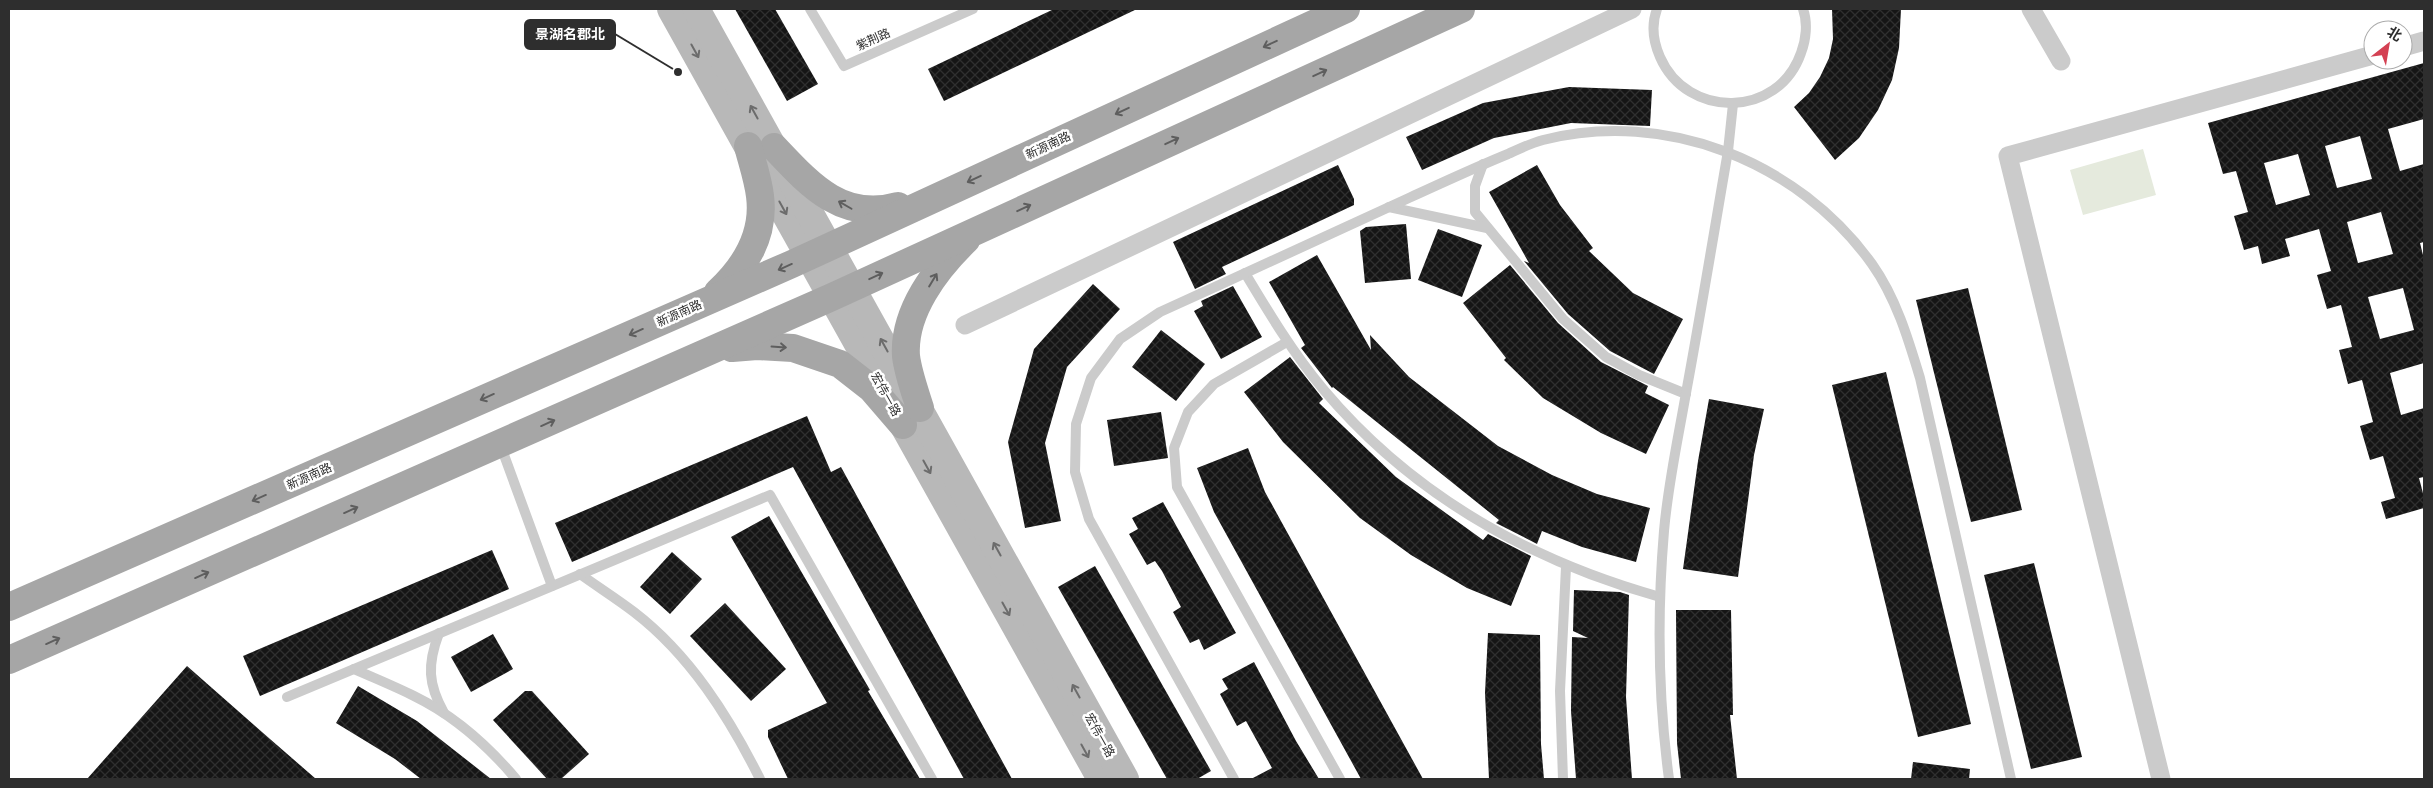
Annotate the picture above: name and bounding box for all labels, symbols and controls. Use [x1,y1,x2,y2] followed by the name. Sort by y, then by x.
[525,20,615,49] callout: 景湖名郡北
[2363,20,2413,70] north arrow
[2384,22,2406,46] text: 北
[535,24,605,44] text: 景湖名郡北
[853,24,893,54] street label: 紫荆路
[1263,39,1278,49] one-way arrow
[690,44,700,58] one-way arrow
[1312,68,1327,78] one-way arrow
[749,105,758,120] one-way arrow
[1115,107,1130,117] one-way arrow
[1023,127,1073,163] street label: 新源南路
[1164,135,1179,145] one-way arrow
[967,175,982,184] one-way arrow
[779,200,788,215] one-way arrow
[838,200,853,210] one-way arrow
[1016,203,1031,212] one-way arrow
[778,262,793,272] one-way arrow
[868,271,883,280] one-way arrow
[928,273,938,287] one-way arrow
[654,295,704,331] street label: 新源南路
[629,327,644,337] one-way arrow
[879,339,889,353] one-way arrow
[771,343,787,352] one-way arrow
[867,369,905,419] street label: 宏伟一路
[480,392,495,402] one-way arrow
[540,418,555,428] one-way arrow
[284,458,334,494] street label: 新源南路
[922,460,932,475] one-way arrow
[252,493,267,503] one-way arrow
[343,504,358,514] one-way arrow
[992,541,1002,556] one-way arrow
[194,570,209,580] one-way arrow
[1002,601,1012,616] one-way arrow
[45,635,60,645] one-way arrow
[1071,683,1081,698] one-way arrow
[1081,710,1119,760] street label: 宏伟一路
[1081,743,1091,758] one-way arrow

